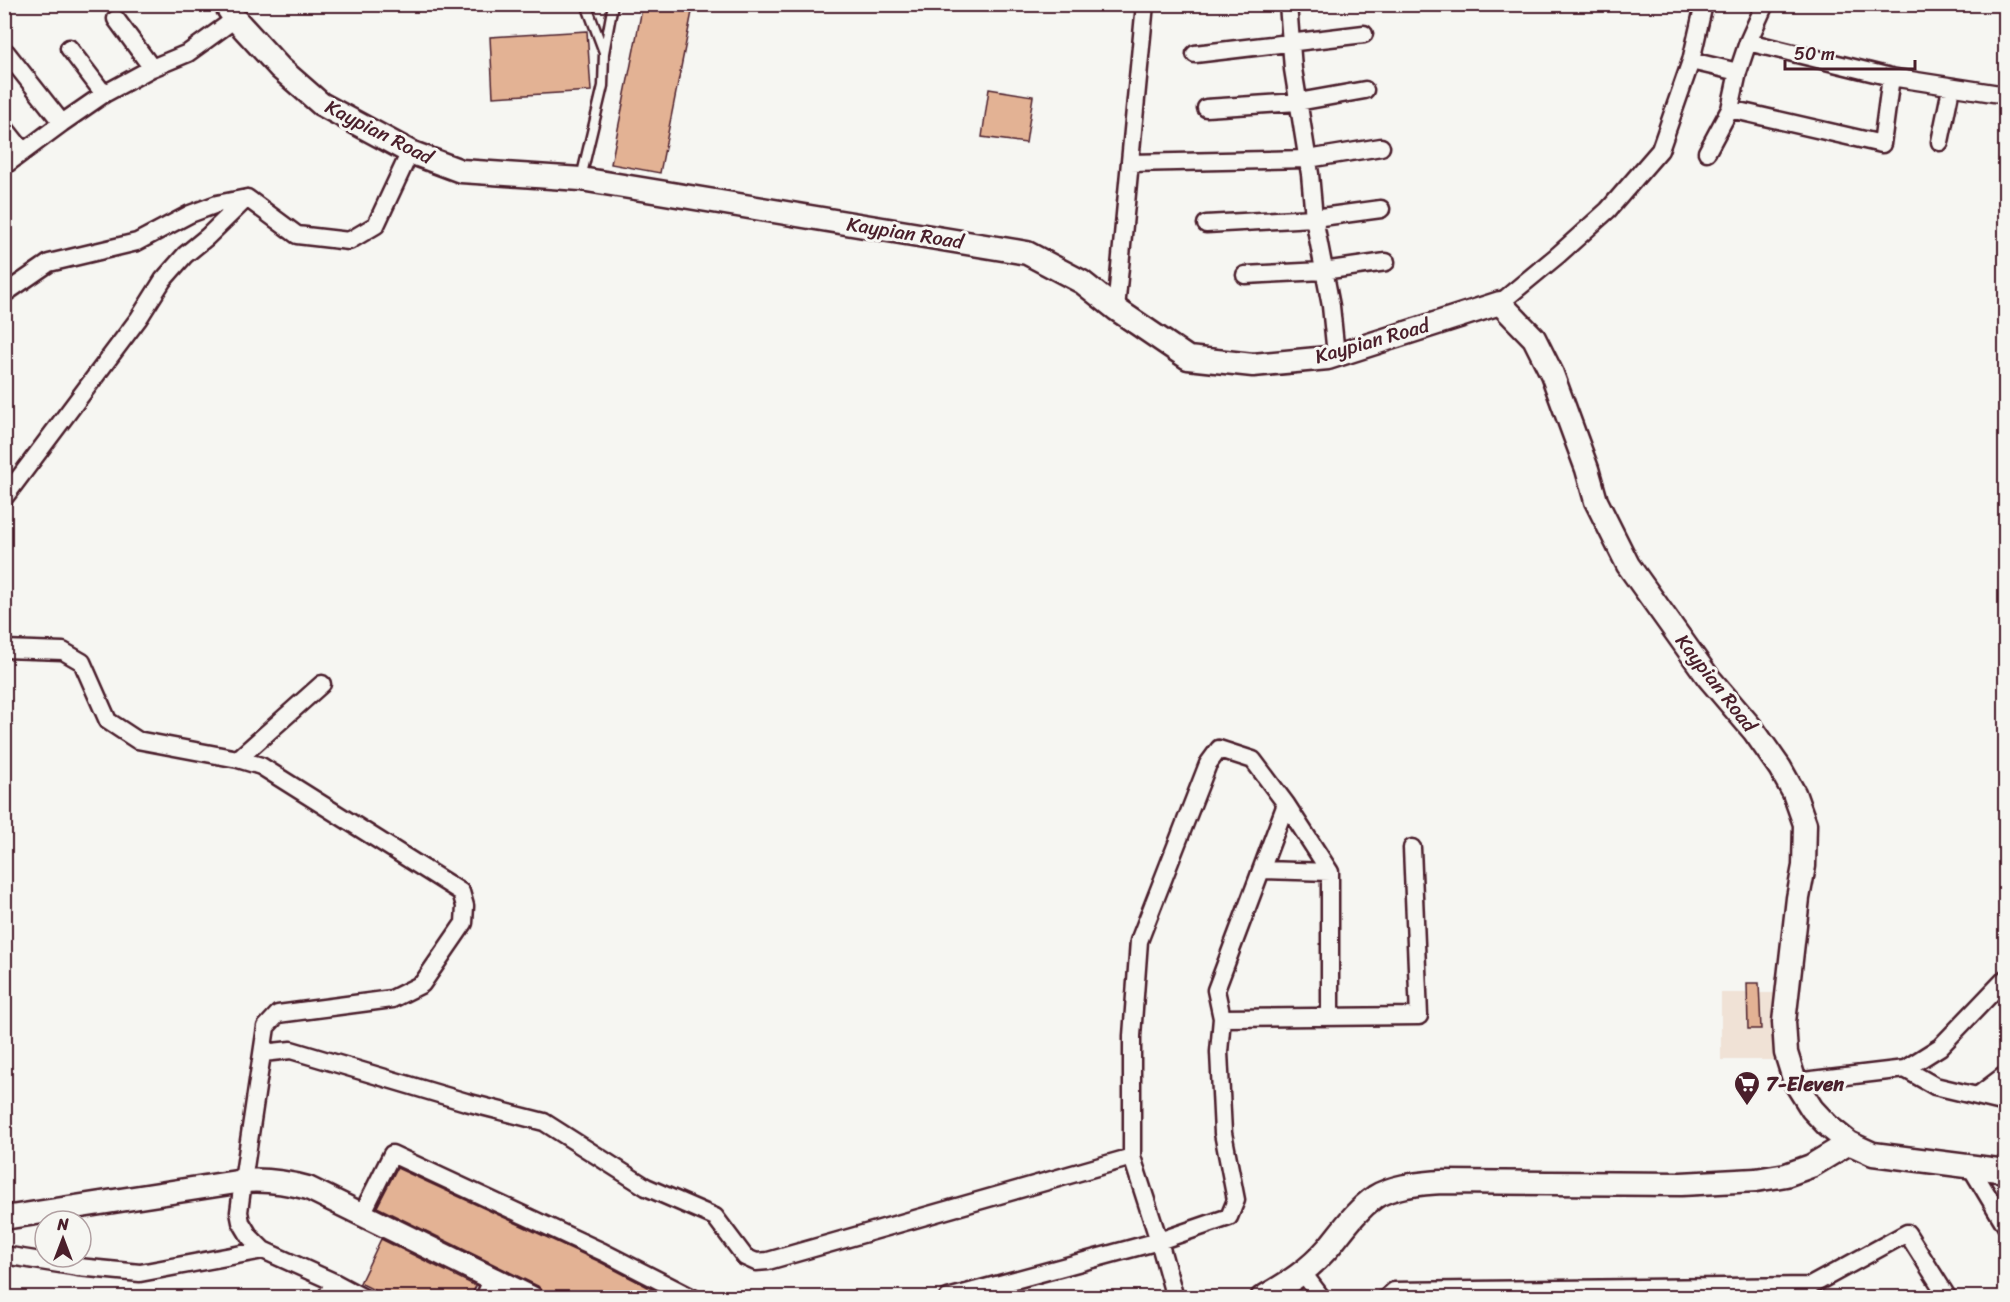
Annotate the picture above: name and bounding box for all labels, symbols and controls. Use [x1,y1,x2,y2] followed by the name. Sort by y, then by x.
[1785,33,1916,71] scale bar
[1794,38,1835,70] text: 50 m
[319,90,441,175] street label: Kaypian Road
[844,207,967,260] street label: Kaypian Road
[1311,308,1435,374] street label: Kaypian Road
[1666,626,1767,741] street label: Kaypian Road
[1766,1067,1844,1102] place label: 7-Eleven
[1732,1069,1762,1107] supermarket icon: 7-Eleven
[33,1209,93,1269] north arrow
[56,1210,69,1239] text: N

